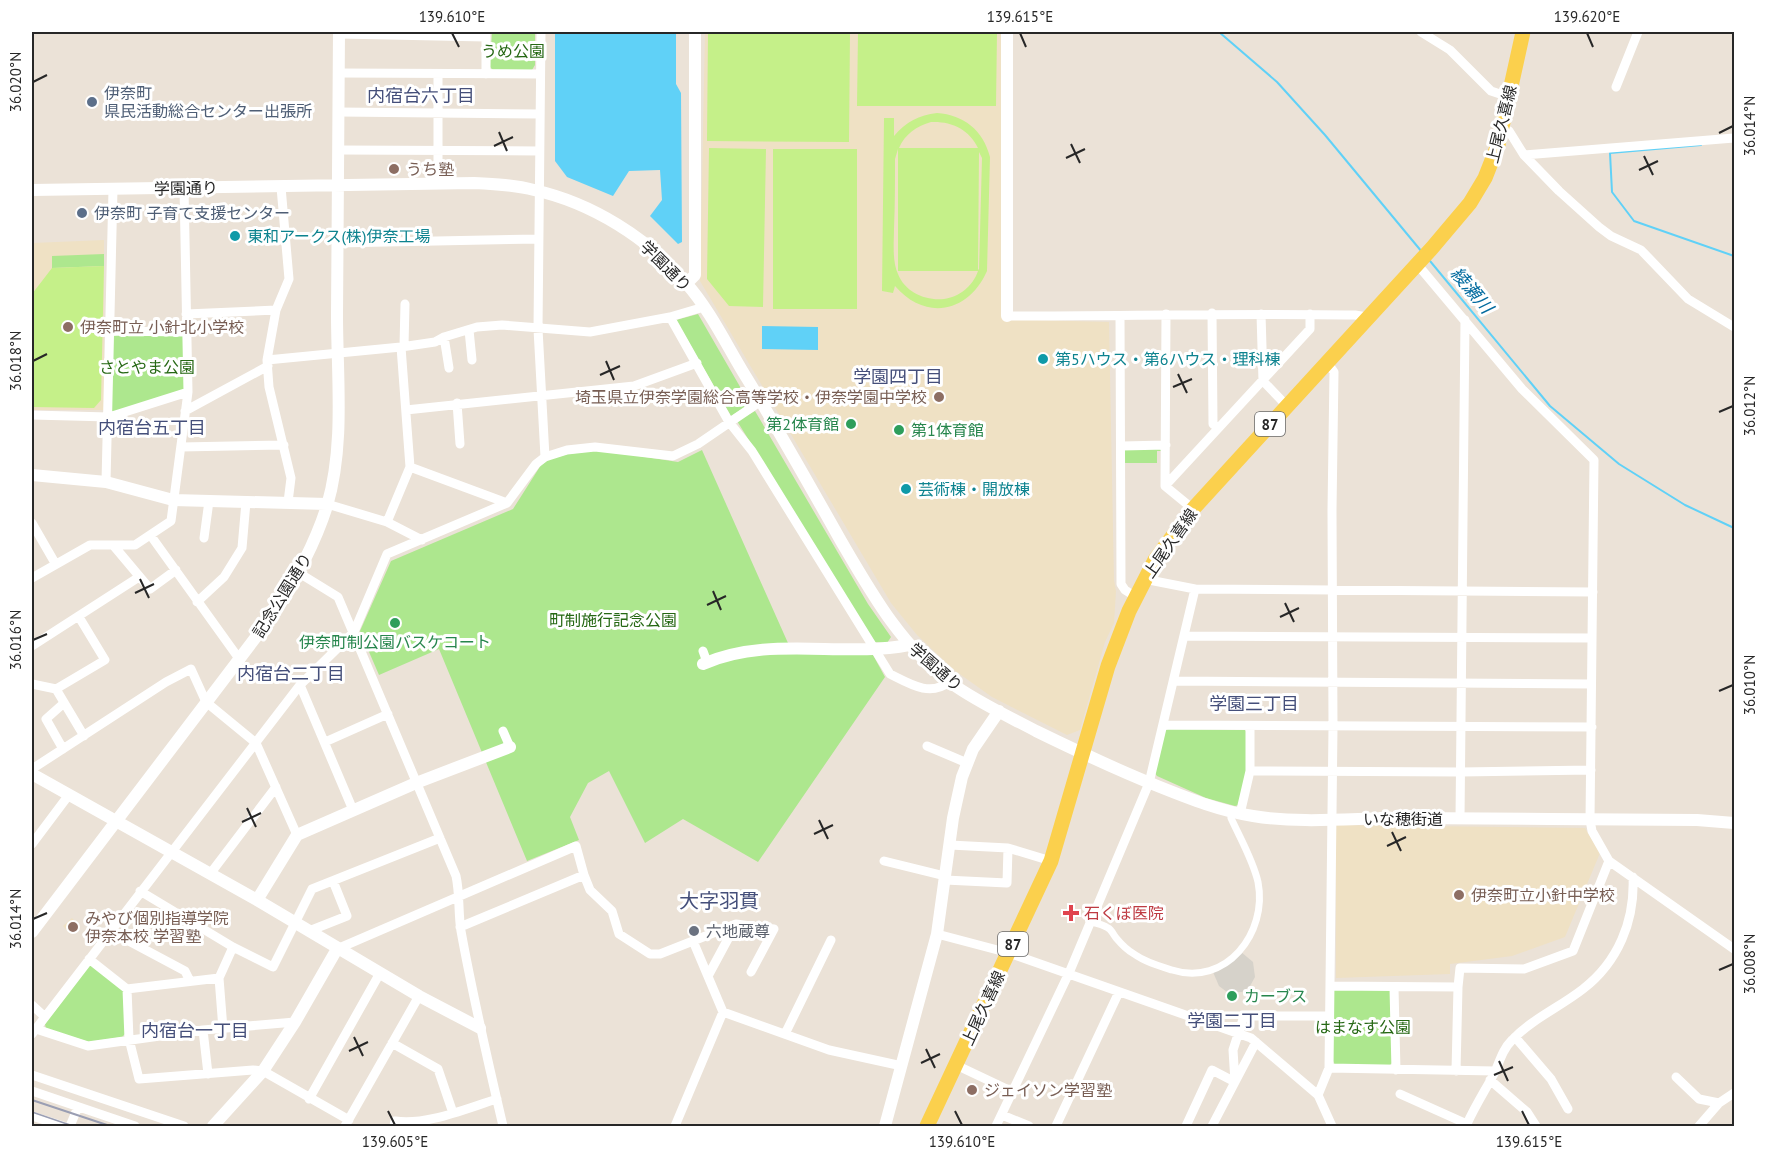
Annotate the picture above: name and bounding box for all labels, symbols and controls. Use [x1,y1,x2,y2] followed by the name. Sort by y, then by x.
[419,7,485,26] text: 139.610°E
[987,7,1053,26] text: 139.615°E
[1554,7,1620,26] text: 139.620°E
[481,41,545,61] park label: うめ公園
[6,52,25,112] text: 36.020°N
[104,83,312,121] place label: 伊奈町 県民活動総合センター出張所
[1482,83,1520,165] street label: 上尾久喜線
[367,84,475,107] district label: 内宿台六丁目
[85,95,99,109] marker: 伊奈町 県民活動総合センター出張所
[1740,96,1759,156] text: 36.014°N
[406,159,454,179] place label: うち塾
[387,162,401,176] marker: うち塾
[154,177,218,199] street label: 学園通り
[94,203,290,223] place label: 伊奈町 子育て支援センター
[75,206,89,220] marker: 伊奈町 子育て支援センター
[247,226,431,246] place label: 東和アークス(株)伊奈工場
[228,229,242,243] marker: 東和アークス(株)伊奈工場
[636,236,696,296] street label: 学園通り
[1446,262,1499,320] water label: 綾瀬川
[80,317,244,337] place label: 伊奈町立 小針北小学校
[61,320,75,334] marker: 伊奈町立 小針北小学校
[6,331,25,391] text: 36.018°N
[1055,349,1280,369] place label: 第5ハウス・第6ハウス・理科棟
[1036,352,1050,366] marker: 第5ハウス・第6ハウス・理科棟
[99,357,195,377] park label: さとやま公園
[853,365,943,388] district label: 学園四丁目
[1740,376,1759,436] text: 36.012°N
[575,387,927,407] place label: 埼玉県立伊奈学園総合高等学校・伊奈学園中学校
[932,390,946,404] marker: 埼玉県立伊奈学園総合高等学校・伊奈学園中学校
[1255,412,1285,436] road number: 87
[766,414,839,434] place label: 第2体育館
[98,416,206,439] district label: 内宿台五丁目
[844,417,858,431] marker: 第2体育館
[911,420,984,440] place label: 第1体育館
[892,423,906,437] marker: 第1体育館
[918,479,1030,499] place label: 芸術棟・開放棟
[899,482,913,496] marker: 芸術棟・開放棟
[1139,504,1201,582] street label: 上尾久喜線
[248,549,316,641] street label: 記念公園通り
[6,610,25,670] text: 36.016°N
[549,610,677,630] park label: 町制施行記念公園
[388,616,402,630] marker: 伊奈町制公園バスケコート
[299,632,491,652] place label: 伊奈町制公園バスケコート
[905,638,967,696] street label: 学園通り
[1740,655,1759,715] text: 36.010°N
[237,662,345,685] district label: 内宿台二丁目
[1209,692,1299,715] district label: 学園三丁目
[1363,809,1443,829] street label: いな穂街道
[1471,885,1615,905] place label: 伊奈町立小針中学校
[679,888,759,914] district label: 大字羽貫
[1452,888,1466,902] marker: 伊奈町立小針中学校
[6,889,25,949] text: 36.014°N
[1084,903,1164,923] place label: 石くぼ医院
[1062,904,1080,922] marker: 石くぼ医院
[85,908,229,946] place label: みやび個別指導学院 伊奈本校 学習塾
[66,920,80,934] marker: みやび個別指導学院 伊奈本校 学習塾
[706,921,770,941] place label: 六地蔵尊
[687,924,701,938] marker: 六地蔵尊
[998,932,1028,956] road number: 87
[1740,934,1759,994] text: 36.008°N
[957,968,1009,1048] street label: 上尾久喜線
[1244,986,1307,1006] place label: カーブス
[1225,989,1239,1003] marker: カーブス
[1187,1009,1277,1032] district label: 学園二丁目
[1315,1017,1411,1037] park label: はまなす公園
[141,1019,249,1042] district label: 内宿台一丁目
[984,1080,1112,1100] place label: ジェイソン学習塾
[965,1083,979,1097] marker: ジェイソン学習塾
[362,1132,428,1151] text: 139.605°E
[929,1132,995,1151] text: 139.610°E
[1496,1132,1562,1151] text: 139.615°E

